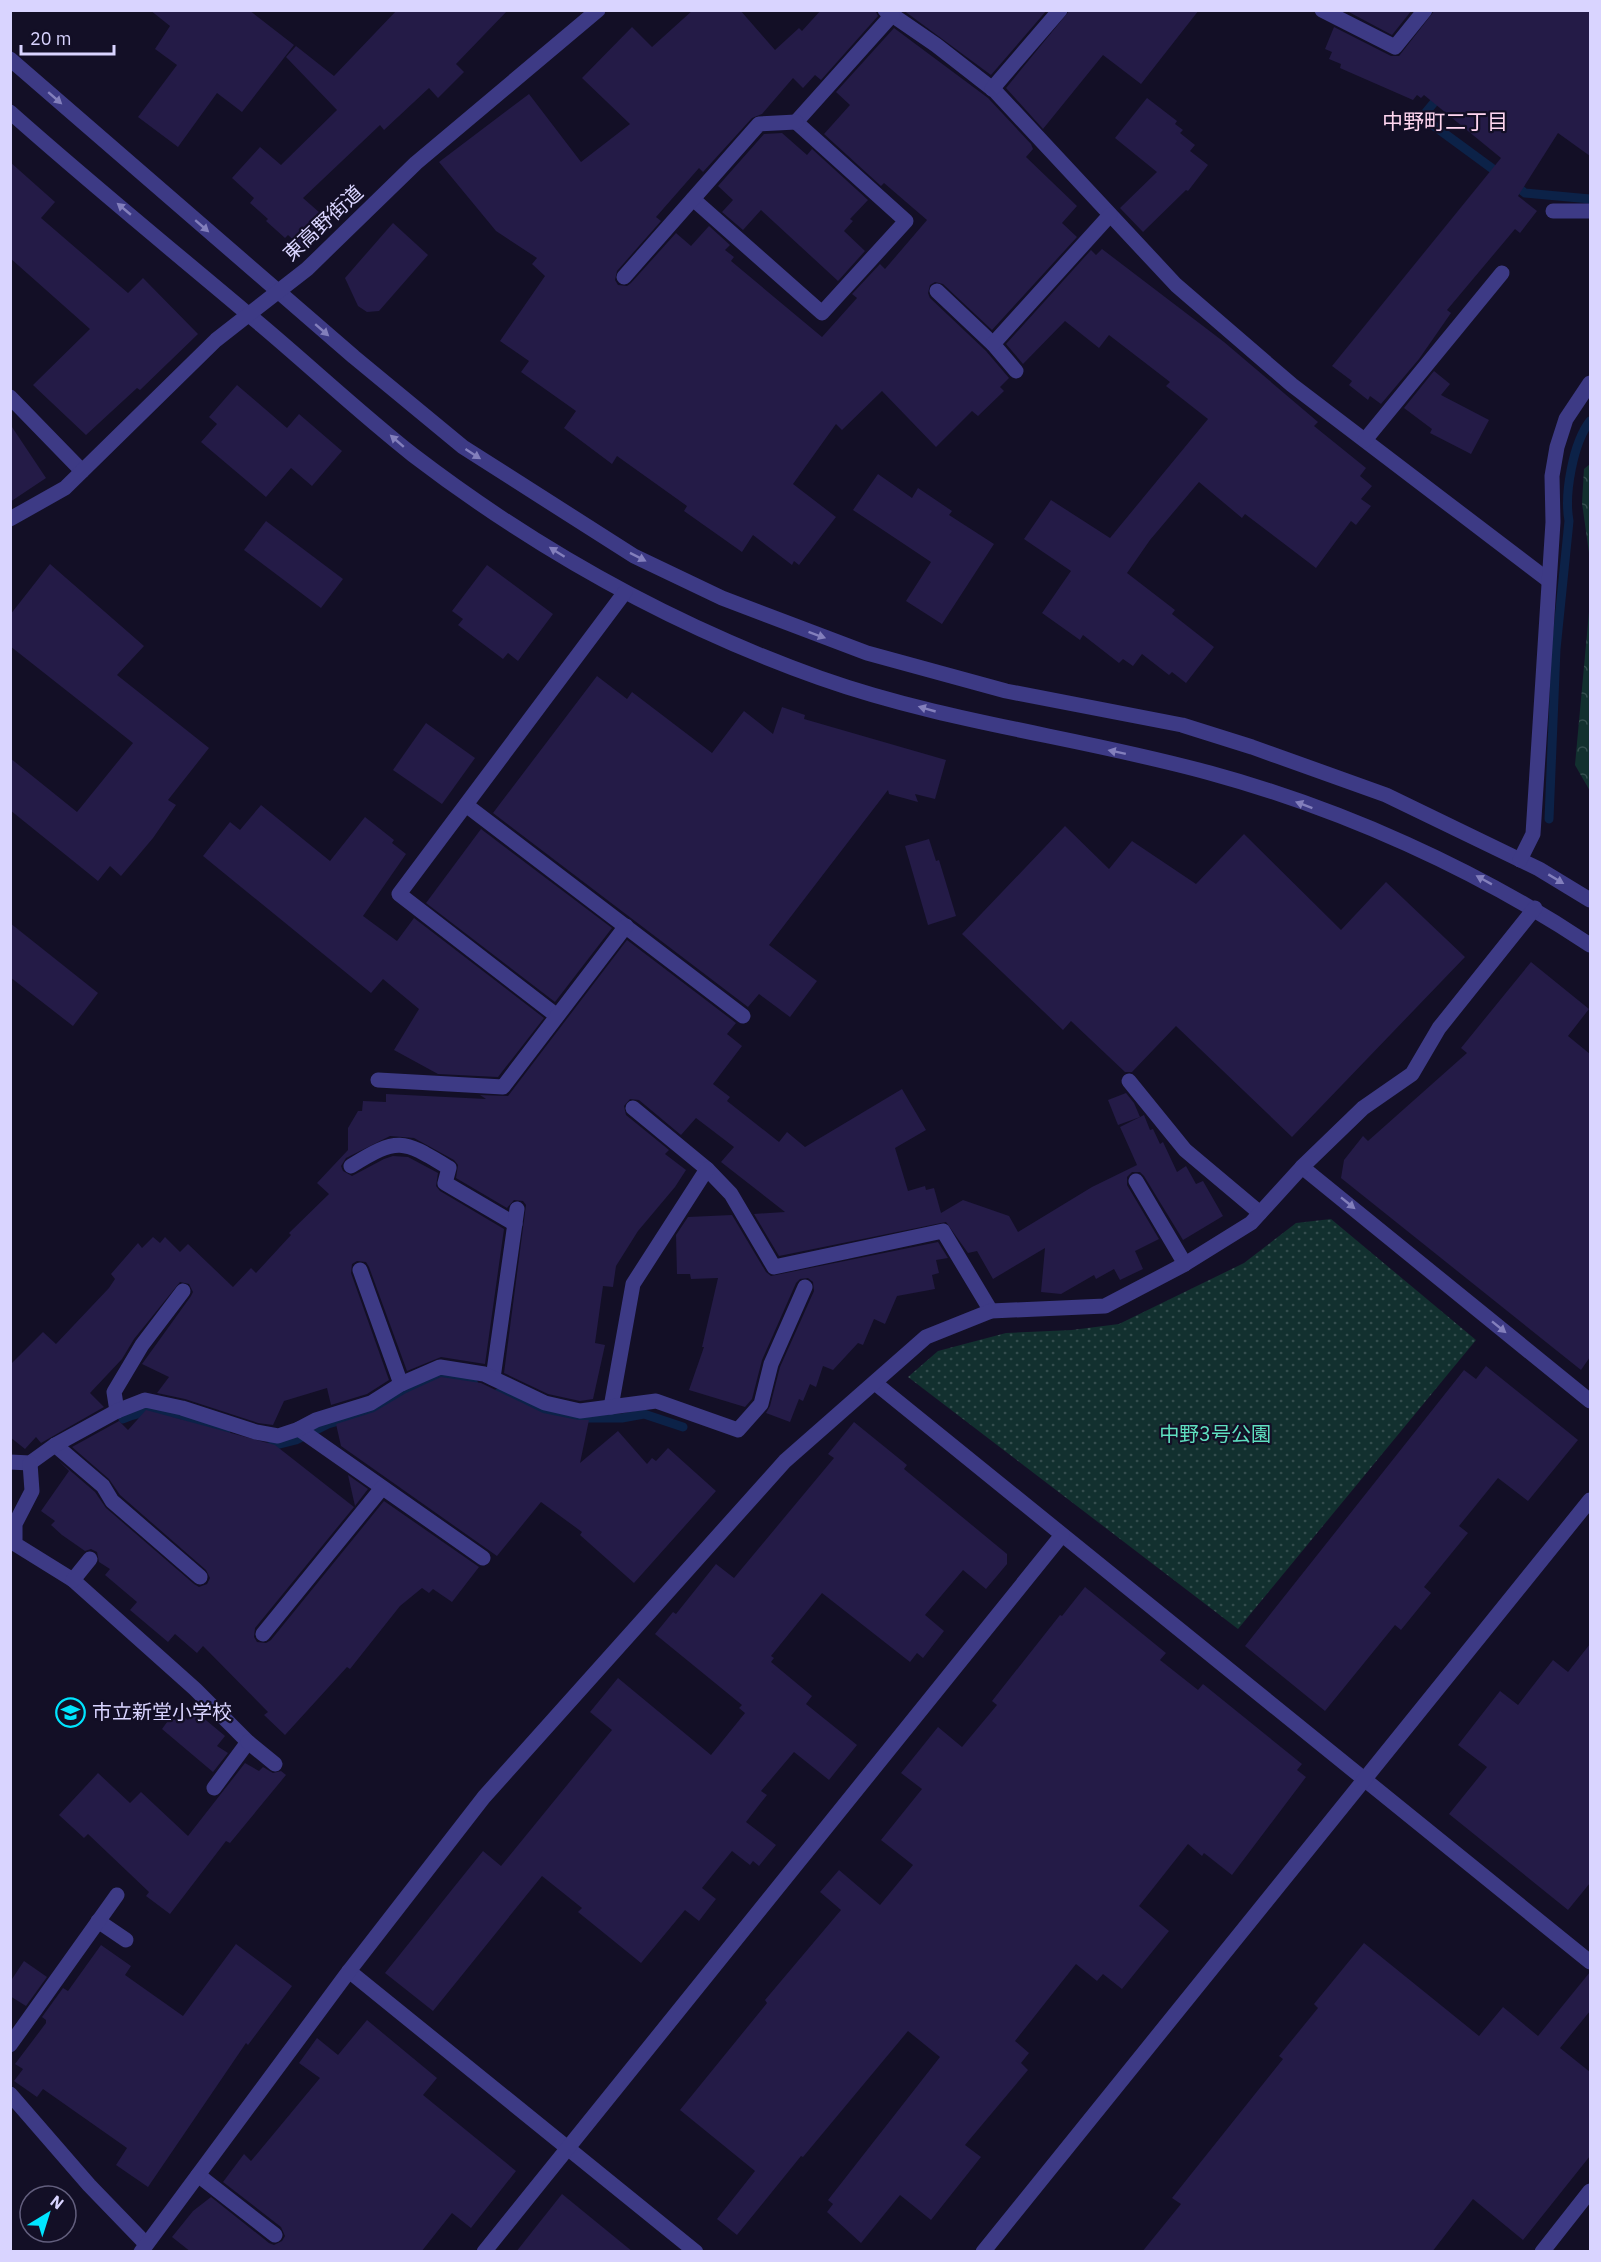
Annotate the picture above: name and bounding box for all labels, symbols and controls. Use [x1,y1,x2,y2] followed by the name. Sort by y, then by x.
[21,18,114,56] scale bar
[30,27,72,50] text: 20 m
[47,91,62,104] one-way arrow
[1382,107,1508,135] district label: 中野町二丁目
[277,179,368,267] street label: 東高野街道
[116,203,132,216] one-way arrow
[194,219,209,232] one-way arrow
[314,323,329,336] one-way arrow
[390,435,405,448] one-way arrow
[465,448,481,459] one-way arrow
[549,546,565,557] one-way arrow
[629,552,647,562] one-way arrow
[808,631,826,641] one-way arrow
[918,704,936,713] one-way arrow
[1107,747,1126,756] one-way arrow
[1295,799,1313,809] one-way arrow
[1548,874,1564,885] one-way arrow
[1475,875,1492,885] one-way arrow
[1340,1197,1355,1209] one-way arrow
[1491,1320,1507,1333] one-way arrow
[1159,1420,1271,1447] park label: 中野3号公園
[55,1696,87,1728] school or university icon: 市立新堂小学校
[92,1698,232,1725] place label: 市立新堂小学校
[18,2184,78,2244] north arrow
[47,2191,68,2214] text: N

